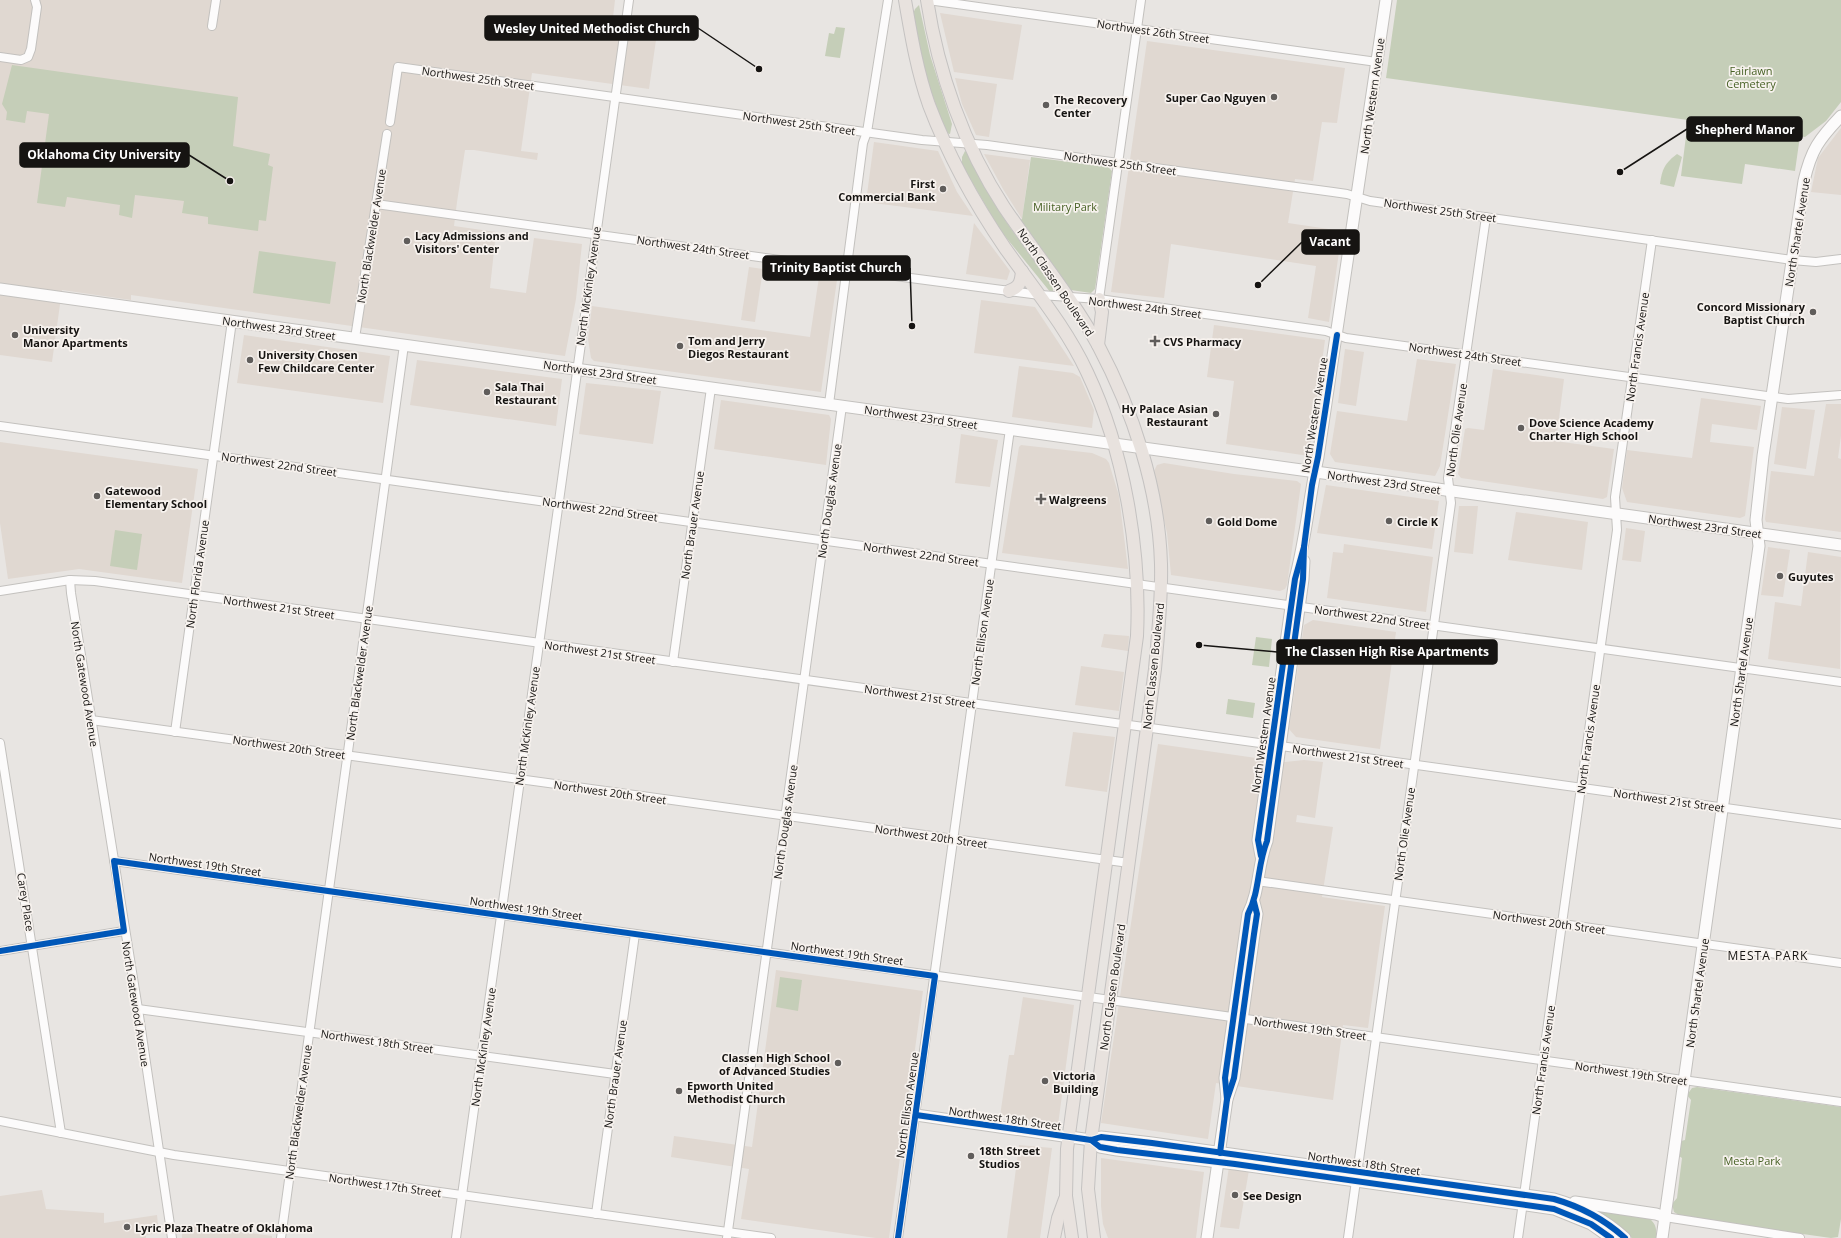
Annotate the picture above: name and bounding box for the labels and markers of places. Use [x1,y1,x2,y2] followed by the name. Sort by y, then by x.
[485,16,698,40] callout: Wesley United Methodist Church
[1166,90,1266,105] place label: Super Cao Nguyen
[1054,92,1128,120] place label: The Recovery Center
[1269,92,1279,102] marker: Super Cao Nguyen
[1041,100,1051,110] marker: The Recovery Center
[1687,117,1802,141] callout: Shepherd Manor
[20,143,189,167] callout: Oklahoma City University
[838,176,935,204] place label: First Commercial Bank
[938,184,948,194] marker: First Commercial Bank
[415,228,529,256] place label: Lacy Admissions and Visitors' Center
[1302,230,1359,254] callout: Vacant
[402,236,412,246] marker: Lacy Admissions and Visitors' Center
[763,256,910,280] callout: Trinity Baptist Church
[1697,299,1806,327] place label: Concord Missionary Baptist Church
[1808,307,1818,317] marker: Concord Missionary Baptist Church
[23,322,128,350] place label: University Manor Apartments
[10,330,20,340] marker: University Manor Apartments
[688,333,789,361] place label: Tom and Jerry Diegos Restaurant
[1163,334,1242,349] place label: CVS Pharmacy
[1150,336,1160,346] marker: CVS Pharmacy
[675,341,685,351] marker: Tom and Jerry Diegos Restaurant
[258,347,374,375] place label: University Chosen Few Childcare Center
[245,355,255,365] marker: University Chosen Few Childcare Center
[495,379,557,407] place label: Sala Thai Restaurant
[482,387,492,397] marker: Sala Thai Restaurant
[1122,401,1208,429] place label: Hy Palace Asian Restaurant
[1211,409,1221,419] marker: Hy Palace Asian Restaurant
[1529,415,1655,443] place label: Dove Science Academy Charter High School
[1516,423,1526,433] marker: Dove Science Academy Charter High School
[105,483,207,511] place label: Gatewood Elementary School
[92,491,102,501] marker: Gatewood Elementary School
[1049,492,1107,507] place label: Walgreens
[1036,494,1046,504] marker: Walgreens
[1217,514,1278,529] place label: Gold Dome
[1397,514,1439,529] place label: Circle K
[1204,516,1214,526] marker: Gold Dome
[1384,516,1394,526] marker: Circle K
[1788,569,1834,584] place label: Guyutes
[1775,571,1785,581] marker: Guyutes
[1277,640,1497,664] callout: The Classen High Rise Apartments
[719,1050,831,1078] place label: Classen High School of Advanced Studies
[833,1058,843,1068] marker: Classen High School of Advanced Studies
[1053,1068,1099,1096] place label: Victoria Building
[1040,1076,1050,1086] marker: Victoria Building
[687,1078,785,1106] place label: Epworth United Methodist Church
[674,1086,684,1096] marker: Epworth United Methodist Church
[979,1143,1040,1171] place label: 18th Street Studios
[966,1151,976,1161] marker: 18th Street Studios
[1243,1188,1302,1203] place label: See Design
[1230,1190,1240,1200] marker: See Design
[135,1220,313,1235] place label: Lyric Plaza Theatre of Oklahoma
[122,1222,132,1232] marker: Lyric Plaza Theatre of Oklahoma

